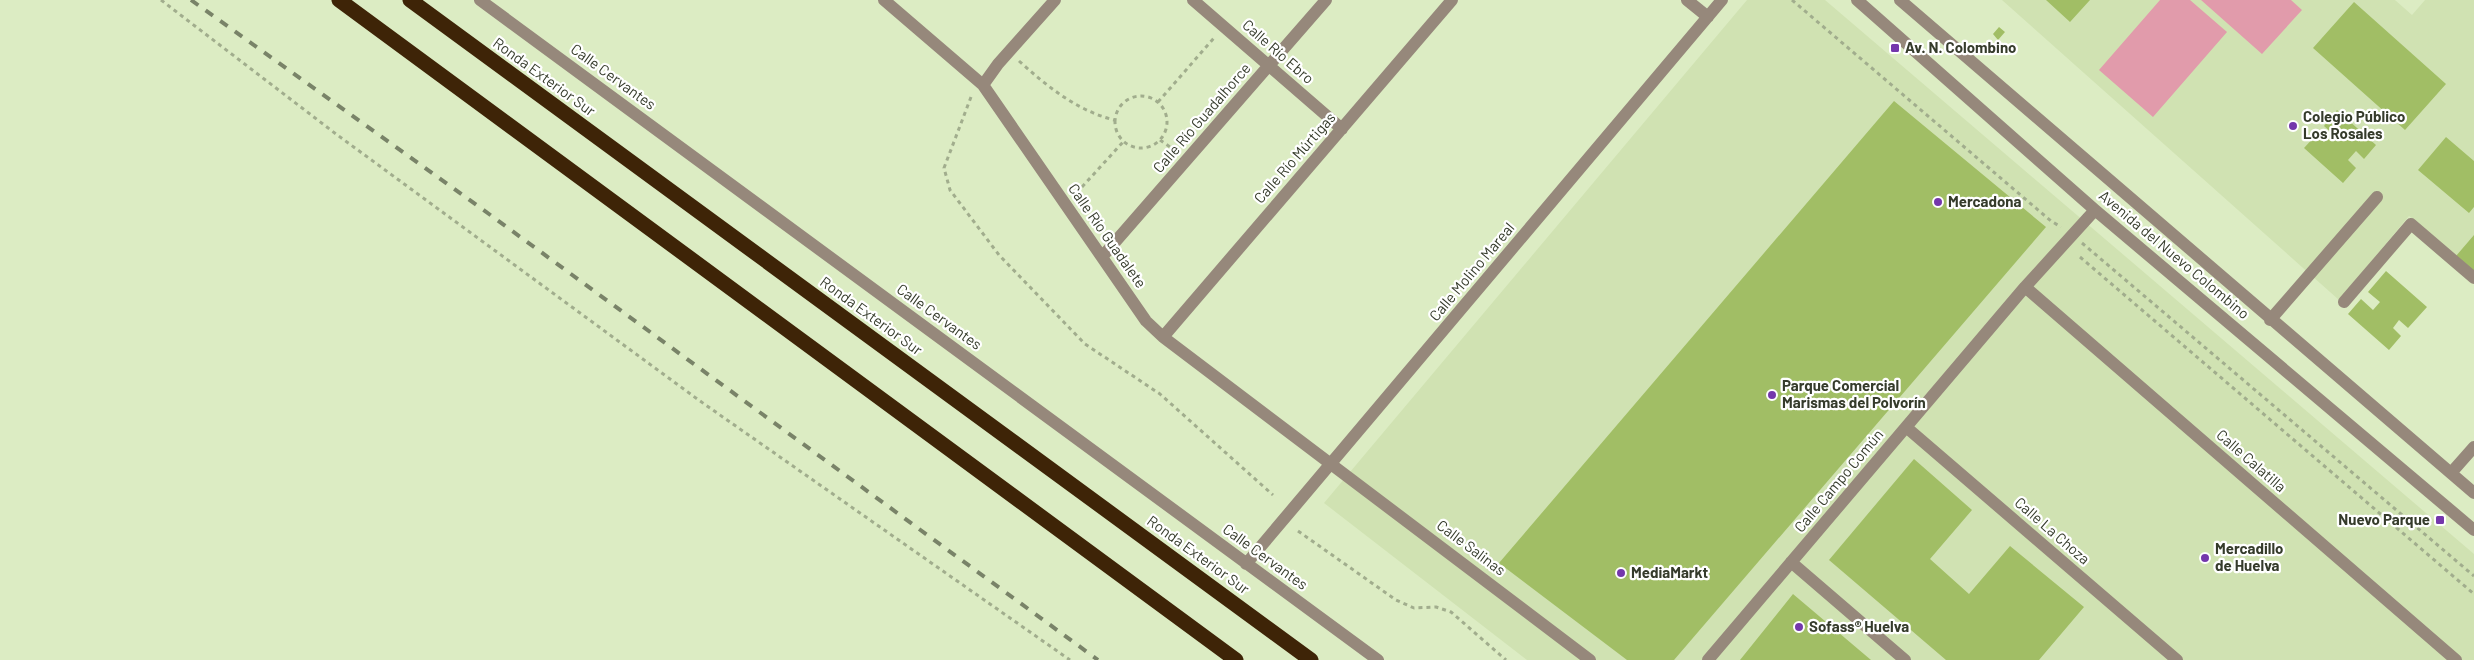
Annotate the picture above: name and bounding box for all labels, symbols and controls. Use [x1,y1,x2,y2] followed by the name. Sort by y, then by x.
[1239,15,1318,87] street label: Calle Río Ebro
[490,33,600,120] street label: Ronda Exterior Sur
[1905,38,2016,56] place label: Av. N. Colombino
[568,39,660,113] street label: Calle Cervantes
[1889,42,1901,54] marker: Av. N. Colombino
[1149,59,1254,176] street label: Calle Río Guadalhorce
[2303,107,2405,142] place label: Colegio Público Los Rosales
[1250,108,1339,207] street label: Calle Río Múrtigas
[2287,120,2299,132] marker: Colegio Público Los Rosales
[1065,180,1151,291] street label: Calle Río Guadalete
[2096,186,2253,322] street label: Avenida del Nuevo Colombino
[1948,192,2021,210] place label: Mercadona
[1932,196,1944,208] marker: Mercadona
[1425,219,1518,324] street label: Calle Molino Mareal
[817,272,927,359] street label: Ronda Exterior Sur
[894,279,986,353] street label: Calle Cervantes
[1782,376,1926,411] place label: Parque Comercial Marismas del Polvorín
[1766,389,1778,401] marker: Parque Comercial Marismas del Polvorín
[1790,425,1887,535] street label: Calle Campo Común
[2213,425,2290,495] street label: Calle Calatilla
[2012,493,2094,568] street label: Calle La Choza
[2338,510,2430,528] place label: Nuevo Parque
[1144,511,1254,598] street label: Ronda Exterior Sur
[2434,514,2446,526] marker: Nuevo Parque
[1434,516,1509,579] street label: Calle Salinas
[1220,519,1312,593] street label: Calle Cervantes
[2215,539,2283,574] place label: Mercadillo de Huelva
[2199,552,2211,564] marker: Mercadillo de Huelva
[1631,563,1709,581] place label: MediaMarkt
[1615,567,1627,579] marker: MediaMarkt
[1809,617,1909,635] place label: Sofass® Huelva
[1793,621,1805,633] marker: Sofass® Huelva

